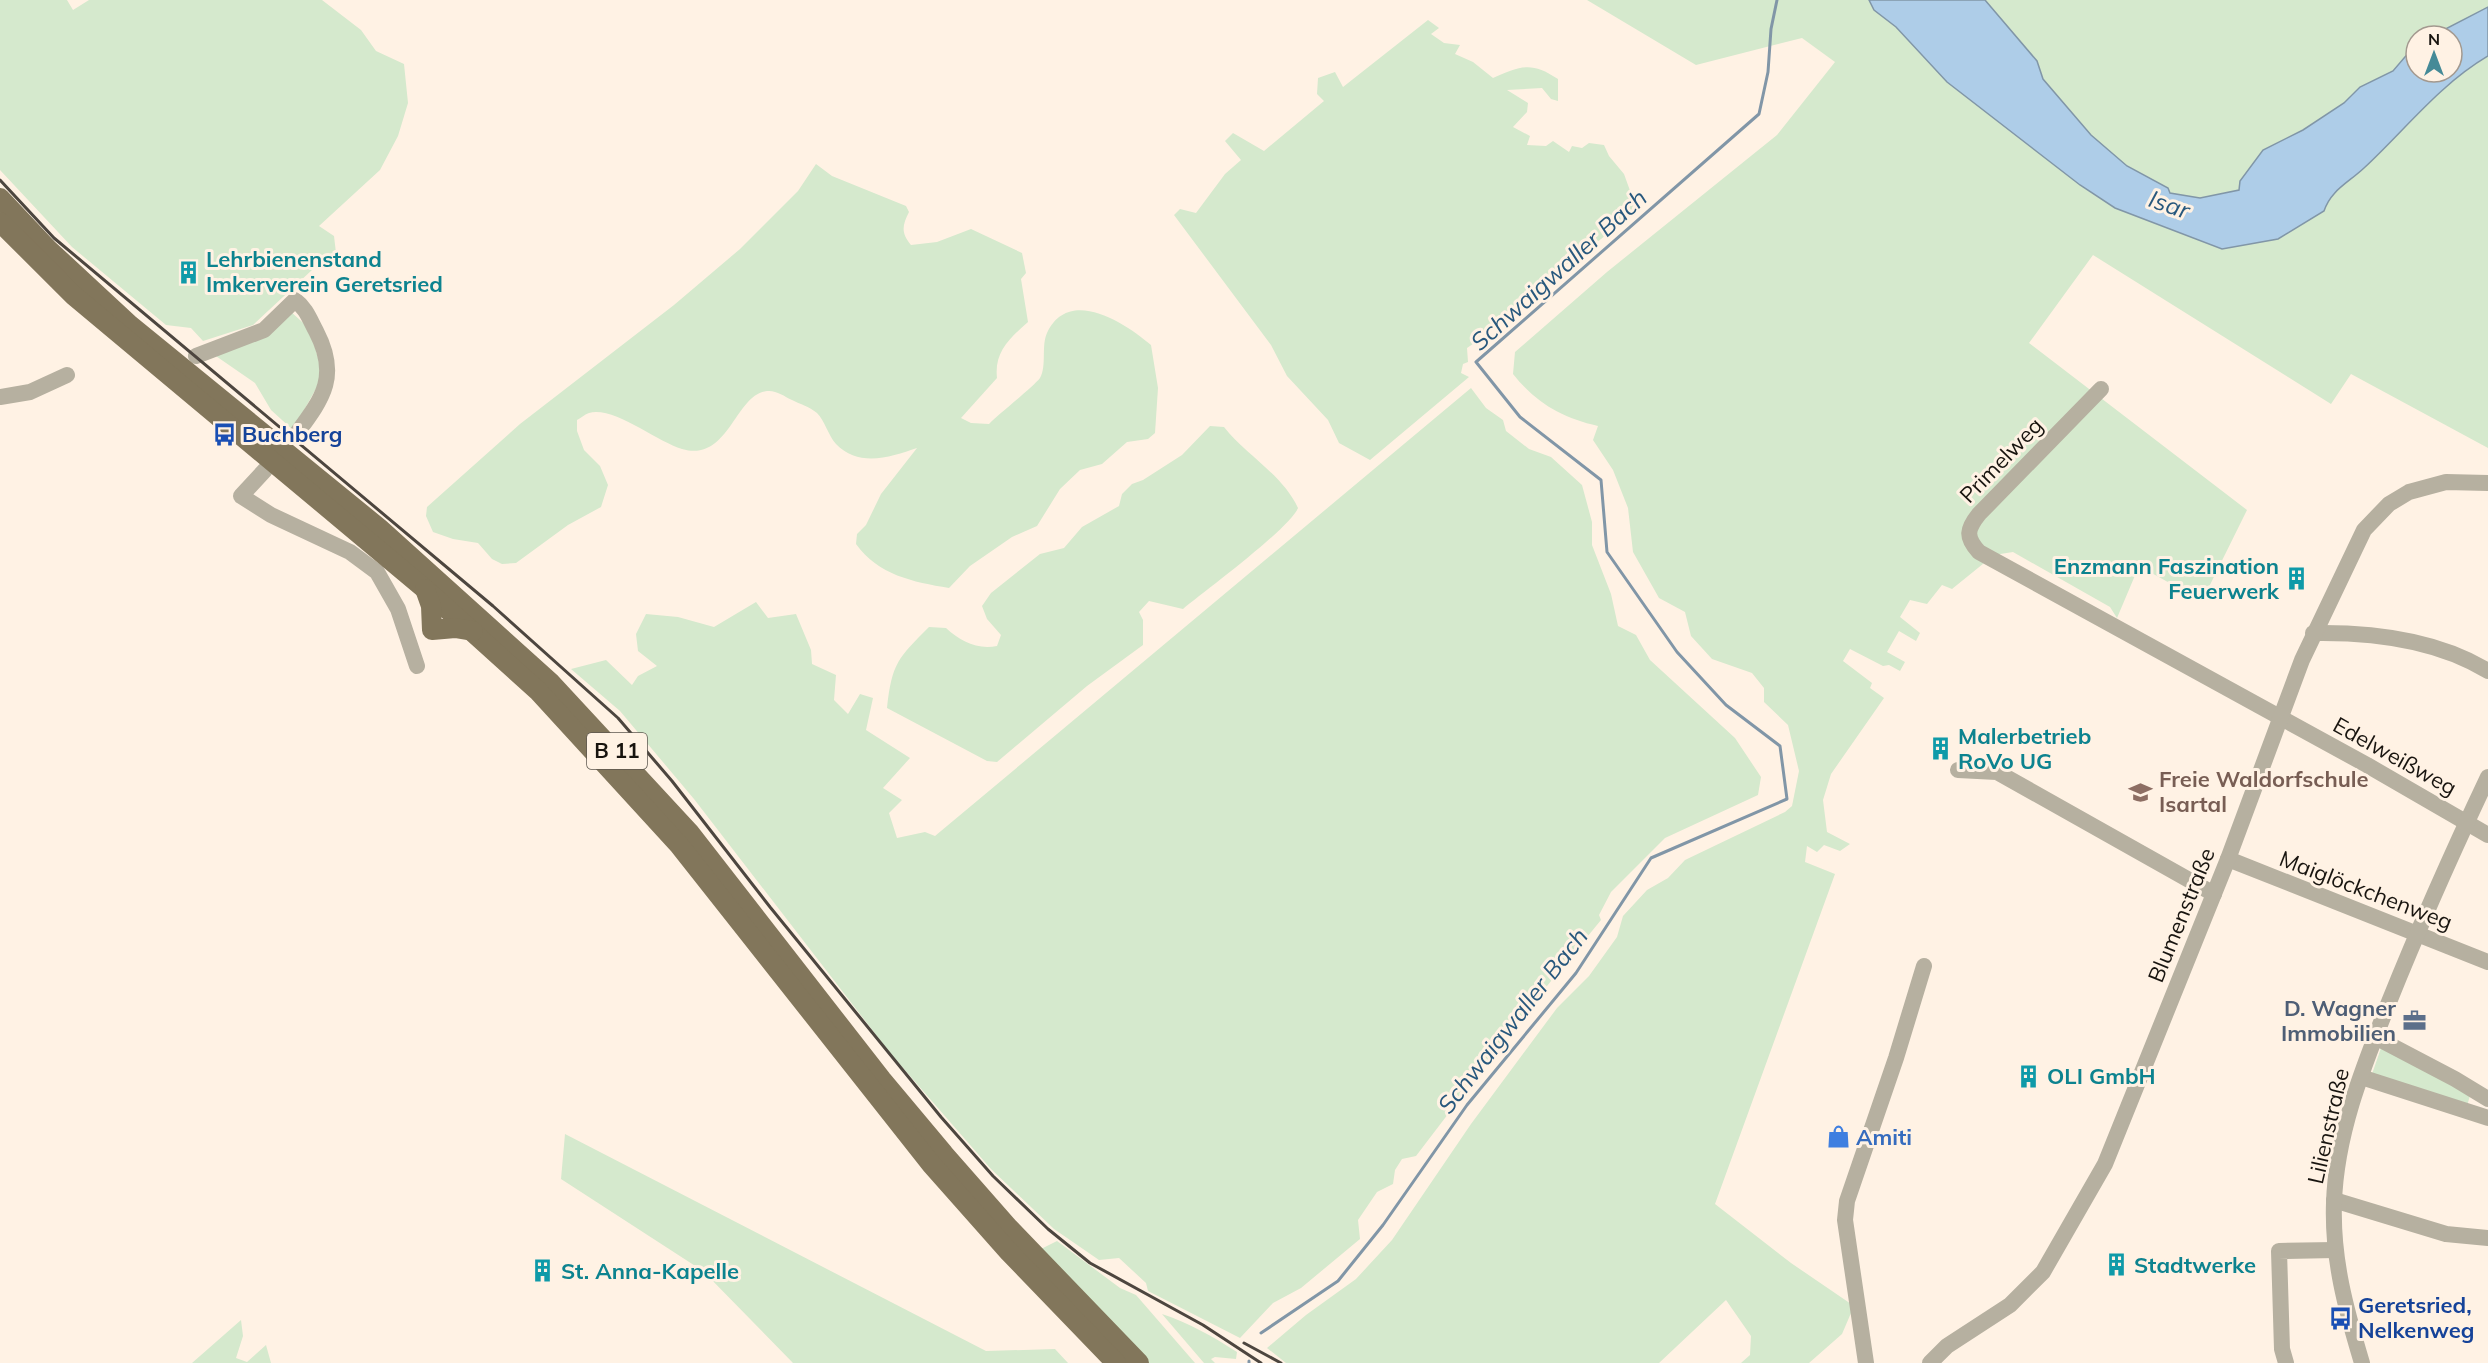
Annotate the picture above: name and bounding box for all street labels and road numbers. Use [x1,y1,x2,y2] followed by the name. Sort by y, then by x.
[1953,411,2049,509] street label: Primelweg
[2328,711,2462,801] street label: Edelweißweg
[587,733,647,769] road number: B 11
[2141,844,2221,986] street label: Blumenstraße
[2276,844,2456,936] street label: Maiglöckchenweg
[2301,1065,2355,1187] street label: Lilienstraße

